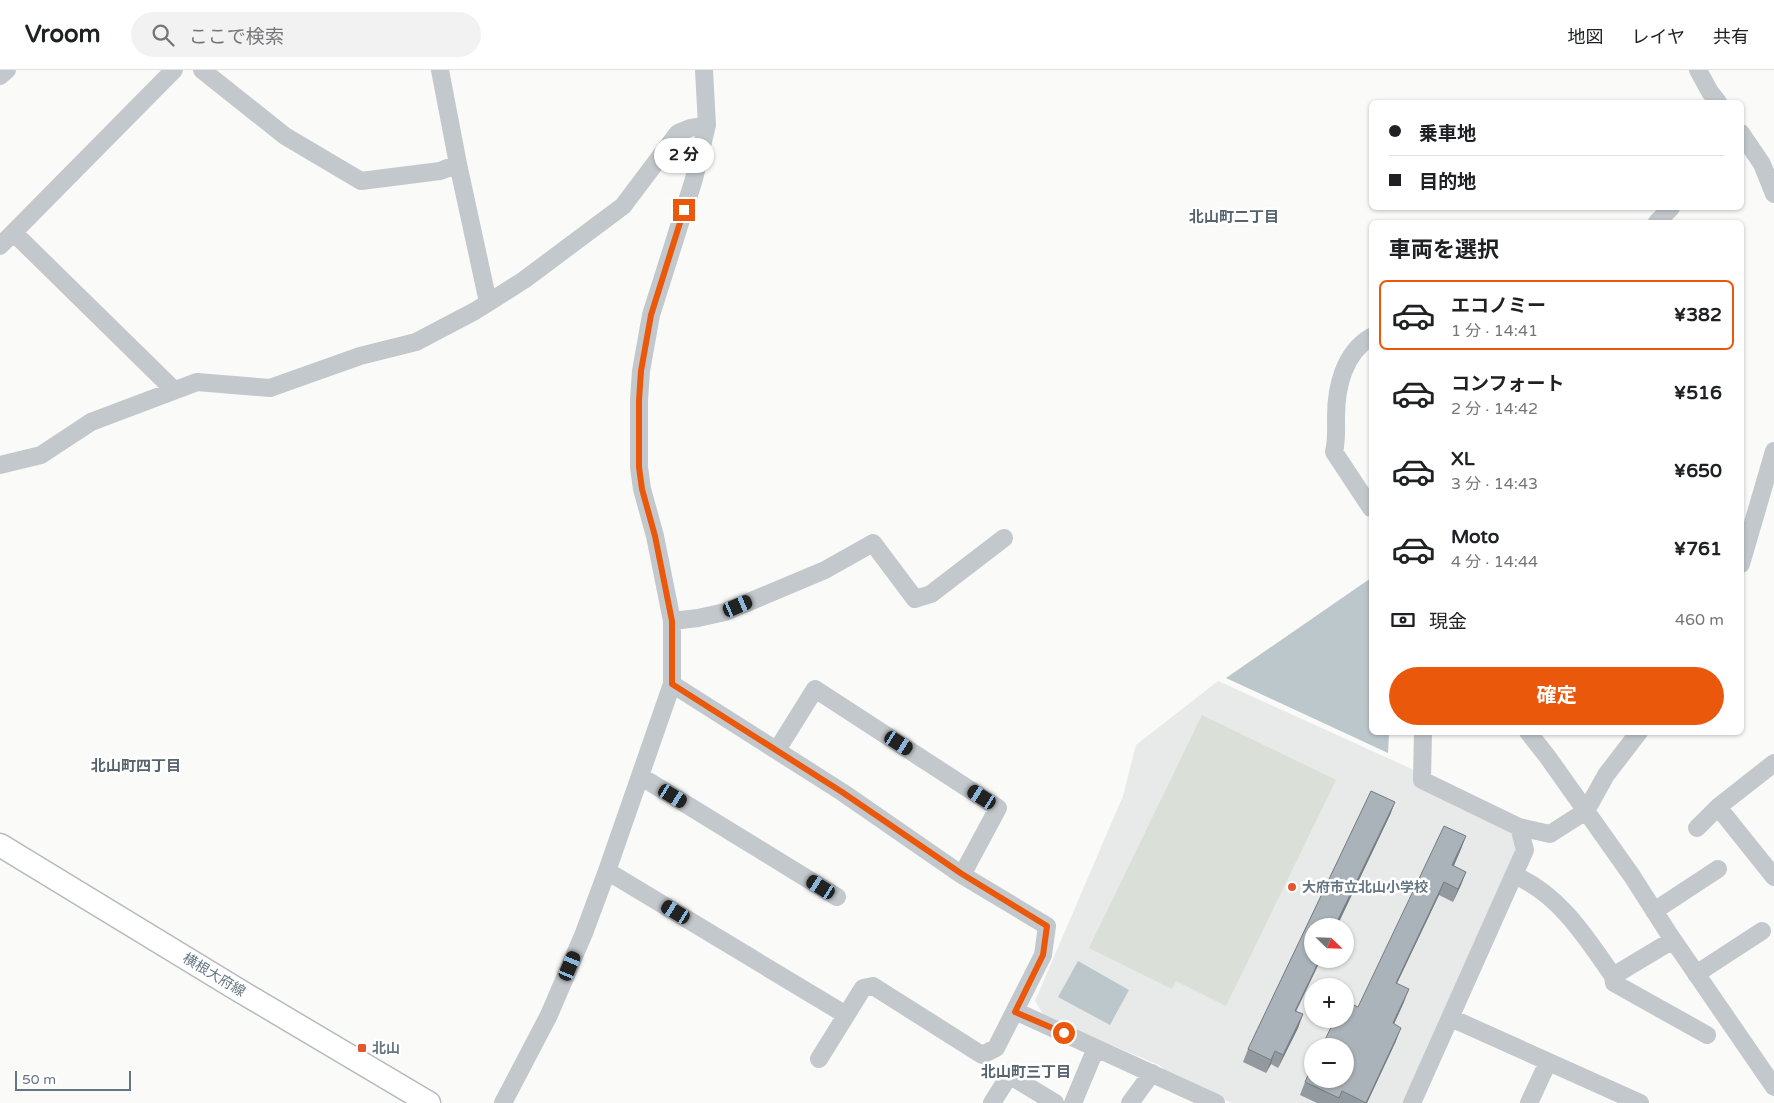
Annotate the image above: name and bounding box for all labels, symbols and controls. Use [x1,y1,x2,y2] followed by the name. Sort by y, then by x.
[131,12,481,57] search box
[25,20,101,49] text: Vroom
[149,21,177,49] icon: search
[189,26,284,48] text: ここで検索
[1568,26,1604,48] text: 地図
[1632,26,1685,48] text: レイヤ
[1713,26,1749,48] text: 共有
[1419,123,1476,145] text: 乗車地
[654,138,714,172] callout: 2 分
[669,145,699,165] text: 2 分
[1419,171,1476,193] text: 目的地
[673,199,695,221] route end
[1189,208,1279,226] district label: 北山町二丁目
[1389,237,1499,263] text: 車両を選択
[1391,293,1436,338] icon: car
[1451,295,1546,317] text: エコノミー
[1674,304,1722,326] text: ¥382
[1451,321,1538,341] text: 1 分 · 14:41
[1391,371,1436,416] icon: car
[1451,373,1564,395] text: コンフォート
[1674,382,1722,404] text: ¥516
[1451,399,1538,419] text: 2 分 · 14:42
[1451,448,1475,470] text: XL
[1391,449,1436,494] icon: car
[1674,460,1722,482] text: ¥650
[1451,474,1538,494] text: 3 分 · 14:43
[1451,526,1499,548] text: Moto
[1391,527,1436,572] icon: car
[1674,538,1722,560] text: ¥761
[1451,552,1538,572] text: 4 分 · 14:44
[721,593,754,619] car
[1389,606,1417,634] icon: cash
[1675,610,1724,630] text: 460 m
[1429,611,1467,633] text: 現金
[1389,667,1724,725] button: 確定
[882,729,915,757] car
[91,757,181,775] district label: 北山町四丁目
[656,782,689,810] car
[965,783,998,811] car
[804,873,837,901] car
[1302,879,1428,896] place label: 大府市立北山小学校
[1286,881,1298,893] marker: 大府市立北山小学校
[659,898,692,926] car
[1304,918,1354,968] north arrow
[1304,918,1354,1088] map controls
[557,949,582,983] car
[180,950,248,1000] street label: 横根大府線
[1304,978,1354,1028] button: +
[1053,1022,1075,1044] route start
[1304,1038,1354,1088] button: −
[372,1040,400,1057] place label: 北山
[356,1042,368,1054] marker: 北山
[981,1063,1071,1081] district label: 北山町三丁目
[15,1068,131,1091] scale bar
[22,1071,56,1088] text: 50 m

